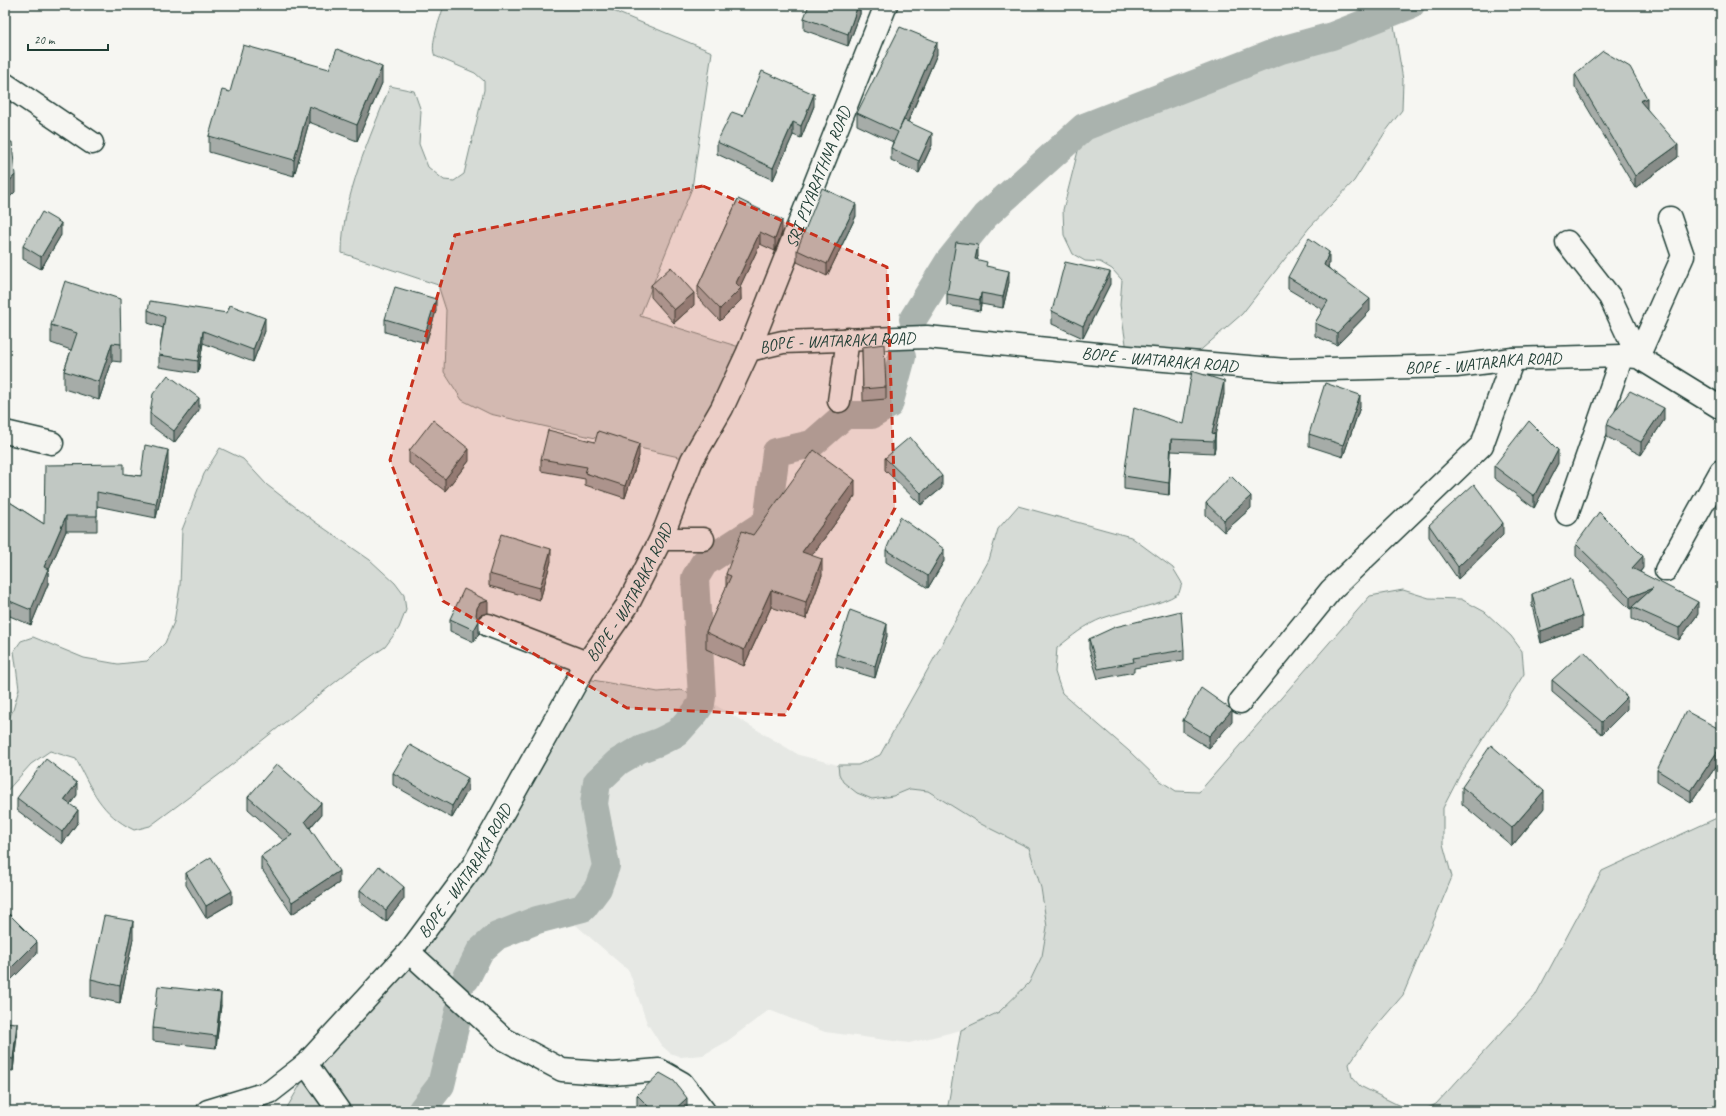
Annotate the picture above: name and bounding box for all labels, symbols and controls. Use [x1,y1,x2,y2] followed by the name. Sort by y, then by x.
[28,26,108,52] scale bar
[34,32,56,48] text: 20 m
[781,102,856,251] street label: SRI PIYARATHNA ROAD
[757,327,917,358] street label: BOPE - WATARAKA ROAD
[1081,342,1240,377] street label: BOPE - WATARAKA ROAD
[1405,348,1563,378] street label: BOPE - WATARAKA ROAD
[581,519,678,666] street label: BOPE - WATARAKA ROAD
[413,799,518,942] street label: BOPE - WATARAKA ROAD

